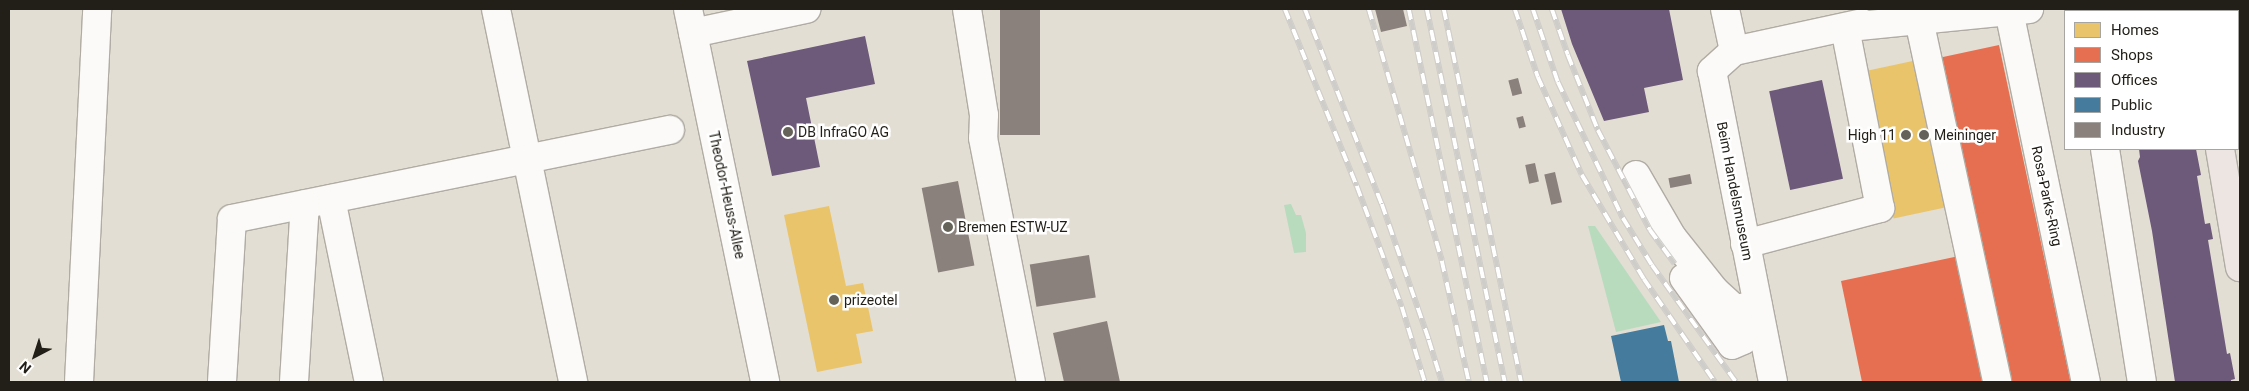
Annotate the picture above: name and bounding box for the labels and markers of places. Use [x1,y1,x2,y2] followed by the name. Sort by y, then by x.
[798,124,889,140] place label: DB InfraGO AG
[782,126,794,138] marker: DB InfraGO AG
[1848,127,1896,143] place label: High 11
[1934,127,1996,143] place label: Meininger
[1900,129,1912,141] marker: High 11
[1918,129,1930,141] marker: Meininger
[958,219,1068,235] place label: Bremen ESTW-UZ
[942,221,954,233] marker: Bremen ESTW-UZ
[844,292,898,308] place label: prizeotel
[828,294,840,306] marker: prizeotel

